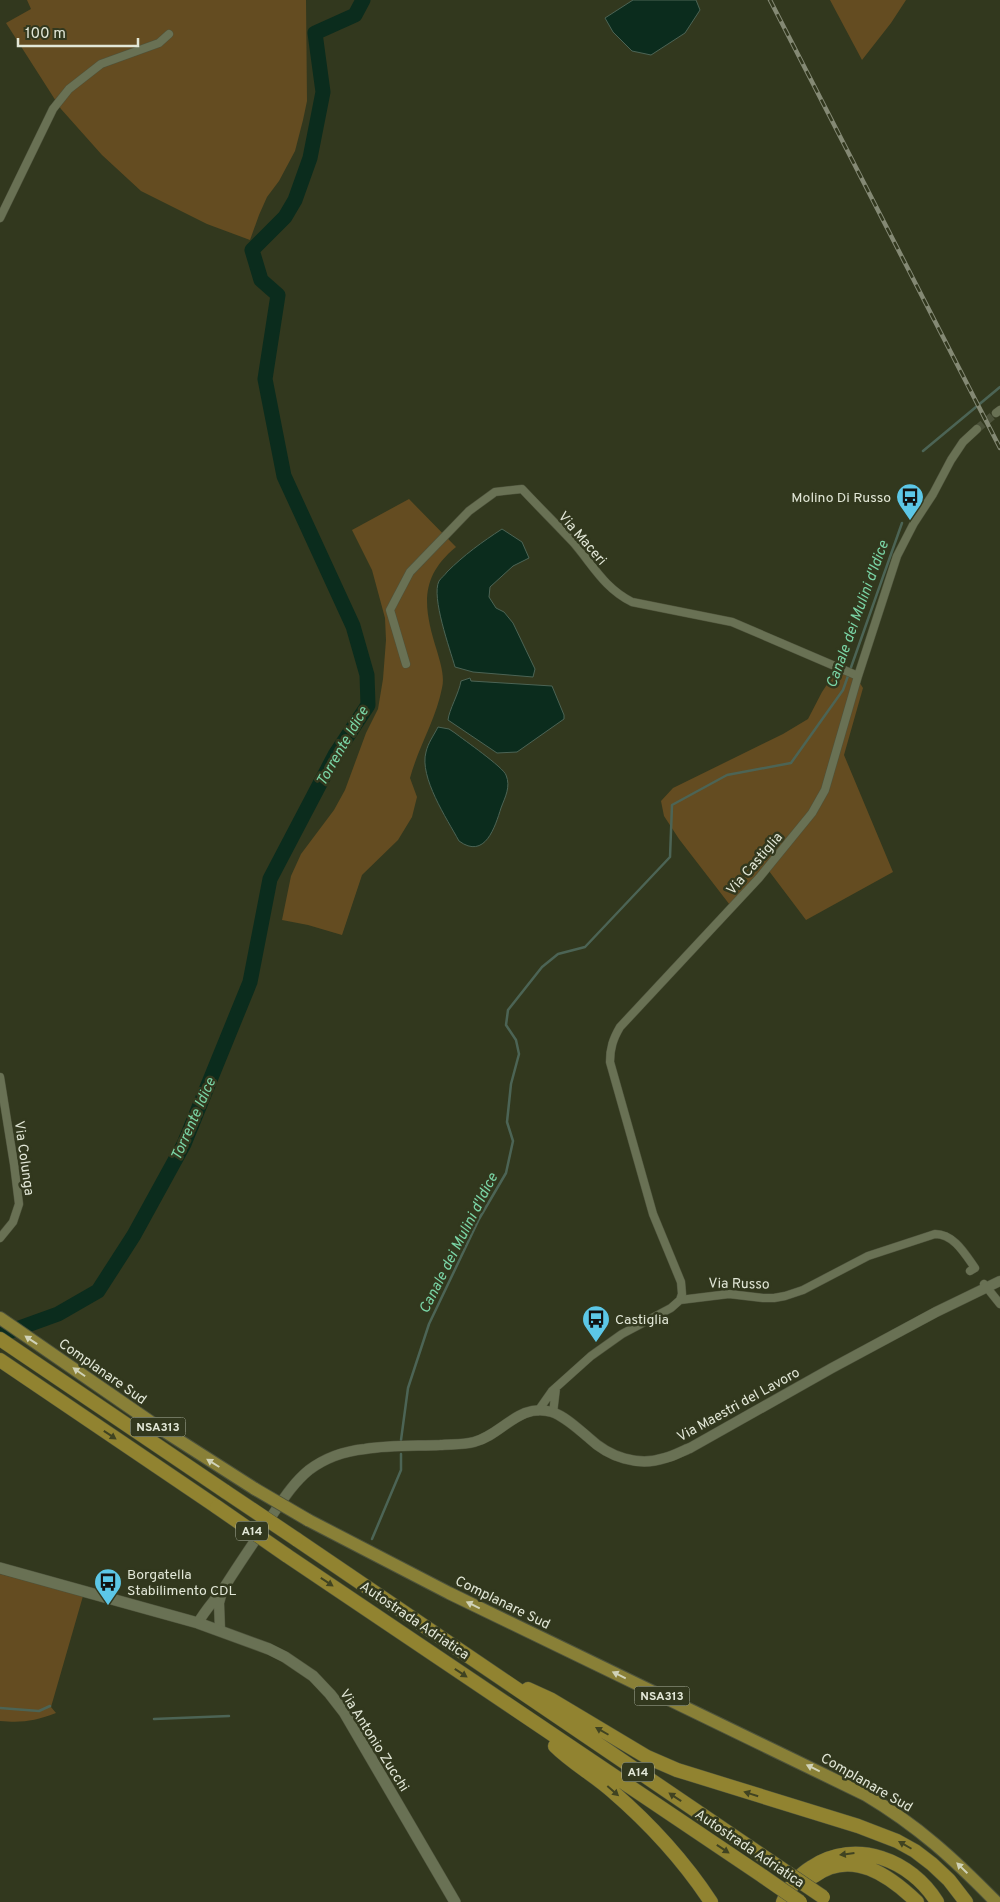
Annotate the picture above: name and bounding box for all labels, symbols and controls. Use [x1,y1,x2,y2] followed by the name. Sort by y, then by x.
[18,15,138,47] scale bar
[25,25,66,44] text: 100 m
[895,482,925,521] bus stop icon: Molino Di Russo
[791,490,891,507] place label: Molino Di Russo
[554,509,610,569] street label: Via Maceri
[823,538,894,691] water label: Canale dei Mulini d'Idice
[313,703,374,790] water label: Torrente Idice
[723,829,787,899] street label: Via Castiglia
[168,1075,221,1164] water label: Torrente Idice
[10,1120,37,1197] street label: Via Colunga
[416,1170,503,1317] water label: Canale dei Mulini d'Idice
[708,1275,770,1294] street label: Via Russo
[581,1304,611,1343] bus stop icon: Castiglia
[615,1312,669,1329] place label: Castiglia
[24,1335,38,1345] one-way arrow
[55,1336,149,1409] street label: Complanare Sud
[674,1364,803,1446] street label: Via Maestri del Lavoro
[72,1367,86,1377] one-way arrow
[130,1418,186,1436] road number: NSA313
[104,1430,117,1440] one-way arrow
[207,1459,220,1468] one-way arrow
[236,1522,268,1540] road number: A14
[93,1567,123,1606] bus stop icon: Borgatella Stabilimento CDL
[127,1567,236,1600] place label: Borgatella Stabilimento CDL
[452,1573,553,1634] street label: Complanare Sud
[320,1577,333,1587] one-way arrow
[356,1578,472,1664] street label: Autostrada Adriatica
[466,1600,480,1608] one-way arrow
[454,1668,468,1678] one-way arrow
[612,1671,626,1679] one-way arrow
[335,1686,412,1795] street label: Via Antonio Zucchi
[634,1686,690,1705] road number: NSA313
[596,1726,609,1735] one-way arrow
[817,1750,915,1817] street label: Complanare Sud
[622,1762,654,1781] road number: A14
[806,1764,820,1772] one-way arrow
[606,1785,618,1797] one-way arrow
[744,1789,759,1797] one-way arrow
[668,1792,682,1801] one-way arrow
[691,1806,807,1892] street label: Autostrada Adriatica
[898,1841,912,1850] one-way arrow
[716,1844,729,1854] one-way arrow
[838,1850,854,1858] one-way arrow
[956,1862,968,1874] one-way arrow

